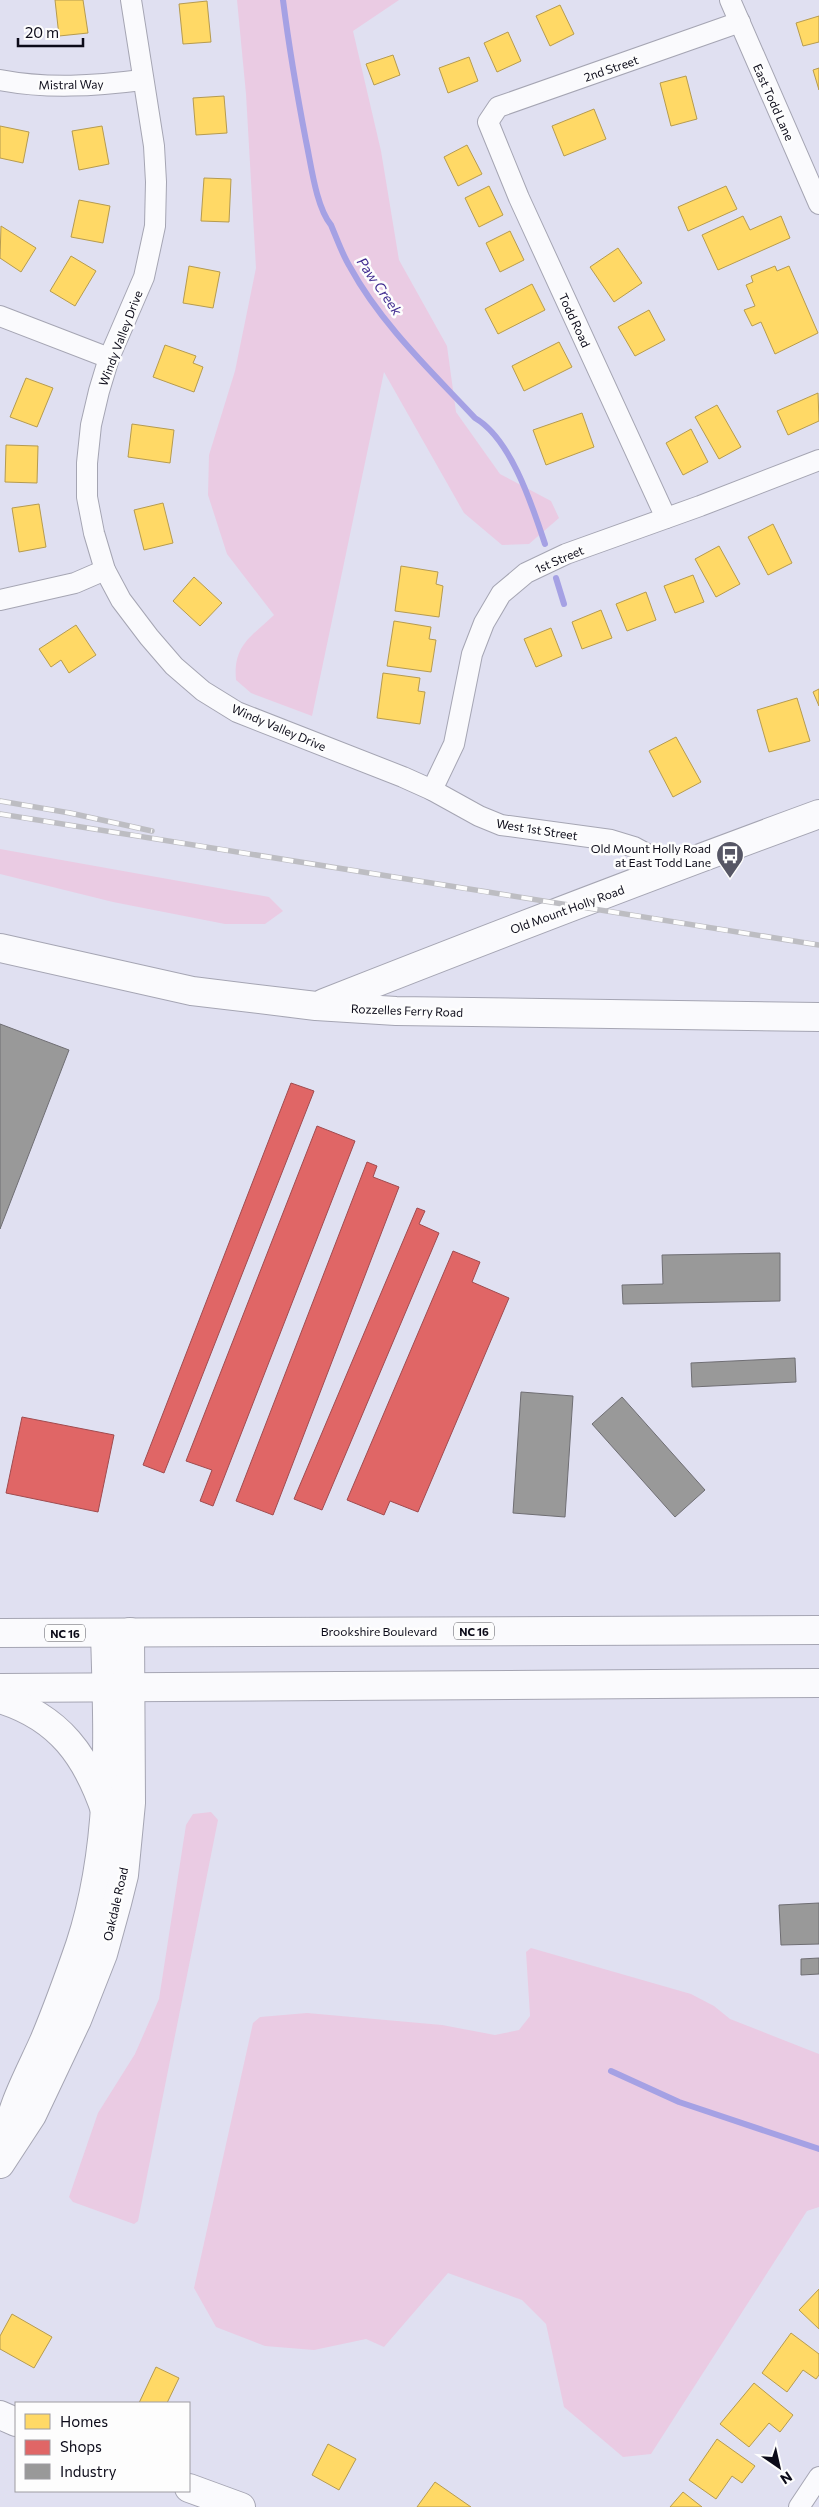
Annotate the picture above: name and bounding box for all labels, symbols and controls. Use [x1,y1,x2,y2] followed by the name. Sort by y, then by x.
[18,15,82,47] scale bar
[25,23,59,41] text: 20 m
[582,52,640,84] street label: 2nd Street
[751,61,797,143] street label: East Todd Lane
[38,76,104,92] street label: Mistral Way
[354,254,406,319] water label: Paw Creek
[95,288,145,388] street label: Windy Valley Drive
[556,291,594,349] street label: Todd Road
[532,542,586,576] street label: 1st Street
[230,701,328,753] street label: Windy Valley Drive
[495,816,579,842] street label: West 1st Street
[715,840,745,879] bus stop icon: Old Mount Holly Road at East Todd Lane
[591,841,711,869] place label: Old Mount Holly Road at East Todd Lane
[508,882,626,936] street label: Old Mount Holly Road
[351,1001,463,1019] street label: Rozzelles Ferry Road
[454,1622,494,1640] road number: NC 16
[321,1624,437,1638] street label: Brookshire Boulevard
[45,1625,85,1642] road number: NC 16
[100,1866,130,1942] street label: Oakdale Road
[15,2402,190,2492] legend
[60,2412,108,2430] text: Homes
[60,2437,102,2455] text: Shops
[754,2442,804,2492] north arrow
[60,2462,117,2480] text: Industry
[777,2468,796,2488] text: N

